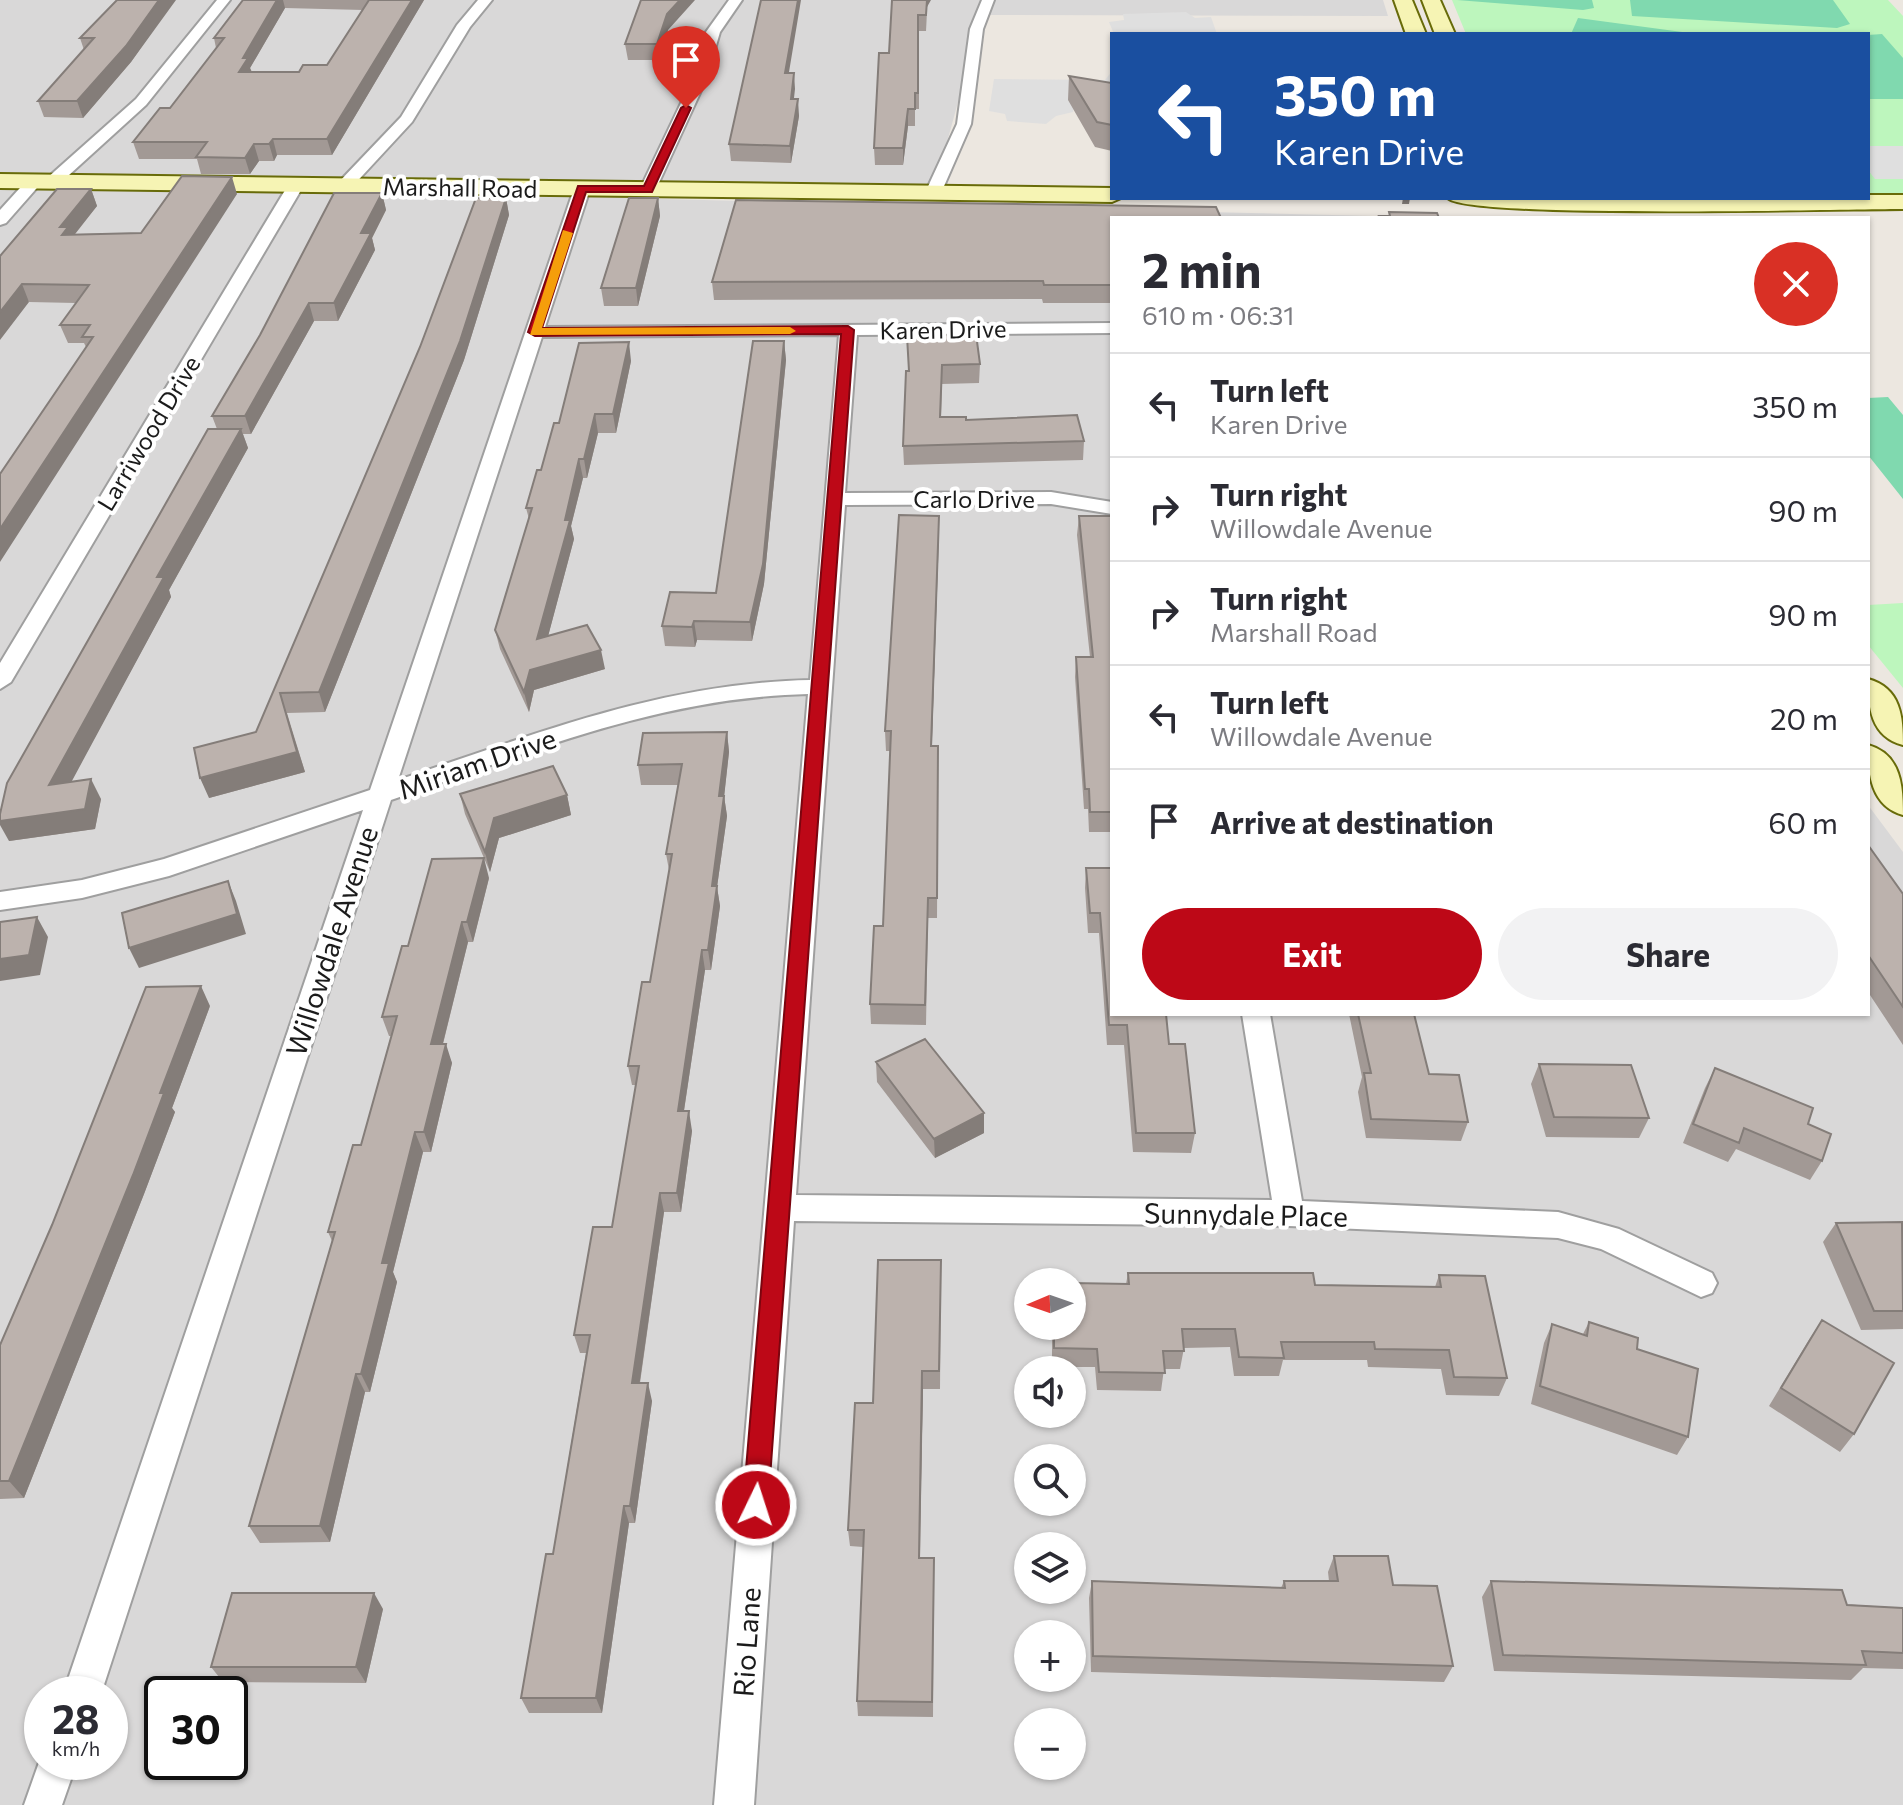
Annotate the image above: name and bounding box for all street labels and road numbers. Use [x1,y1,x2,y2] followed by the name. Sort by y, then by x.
[382,171,538,203] street label: Marshall Road
[879,313,1007,345] street label: Karen Drive
[90,350,206,516] street label: Larriwood Drive
[913,484,1035,513] street label: Carlo Drive
[394,720,560,806] street label: Miriam Drive
[278,822,384,1060] street label: Willowdale Avenue
[1144,1195,1348,1233] street label: Sunnydale Place
[725,1586,767,1698] street label: Rio Lane

